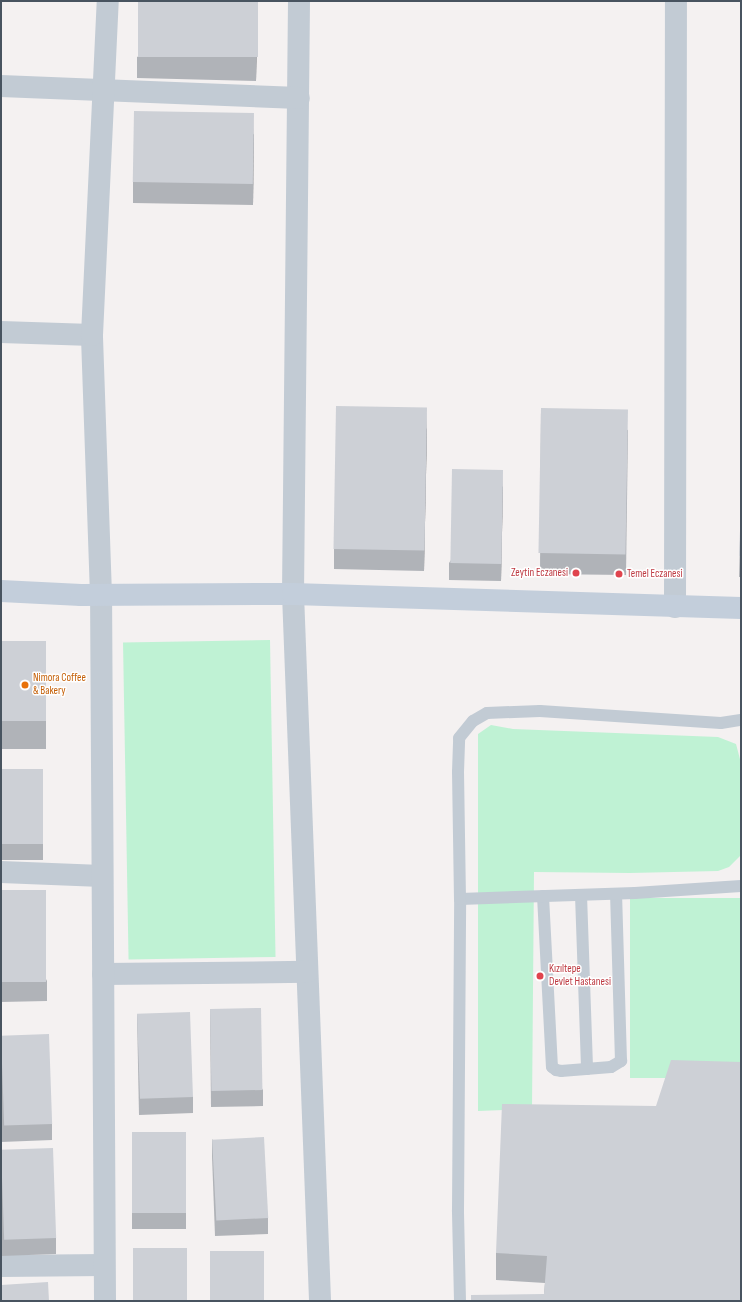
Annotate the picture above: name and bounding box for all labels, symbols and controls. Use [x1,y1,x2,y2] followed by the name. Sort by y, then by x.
[511,566,568,580] place label: Zeytin Eczanesi
[627,567,683,581] place label: Temel Eczanesi
[571,568,581,578] marker: Zeytin Eczanesi
[614,569,624,579] marker: Temel Eczanesi
[33,672,86,698] place label: Nimora Coffee & Bakery
[20,680,30,690] marker: Nimora Coffee & Bakery
[549,963,611,989] place label: Kızıltepe Devlet Hastanesi
[534,970,546,982] marker: Kızıltepe Devlet Hastanesi

